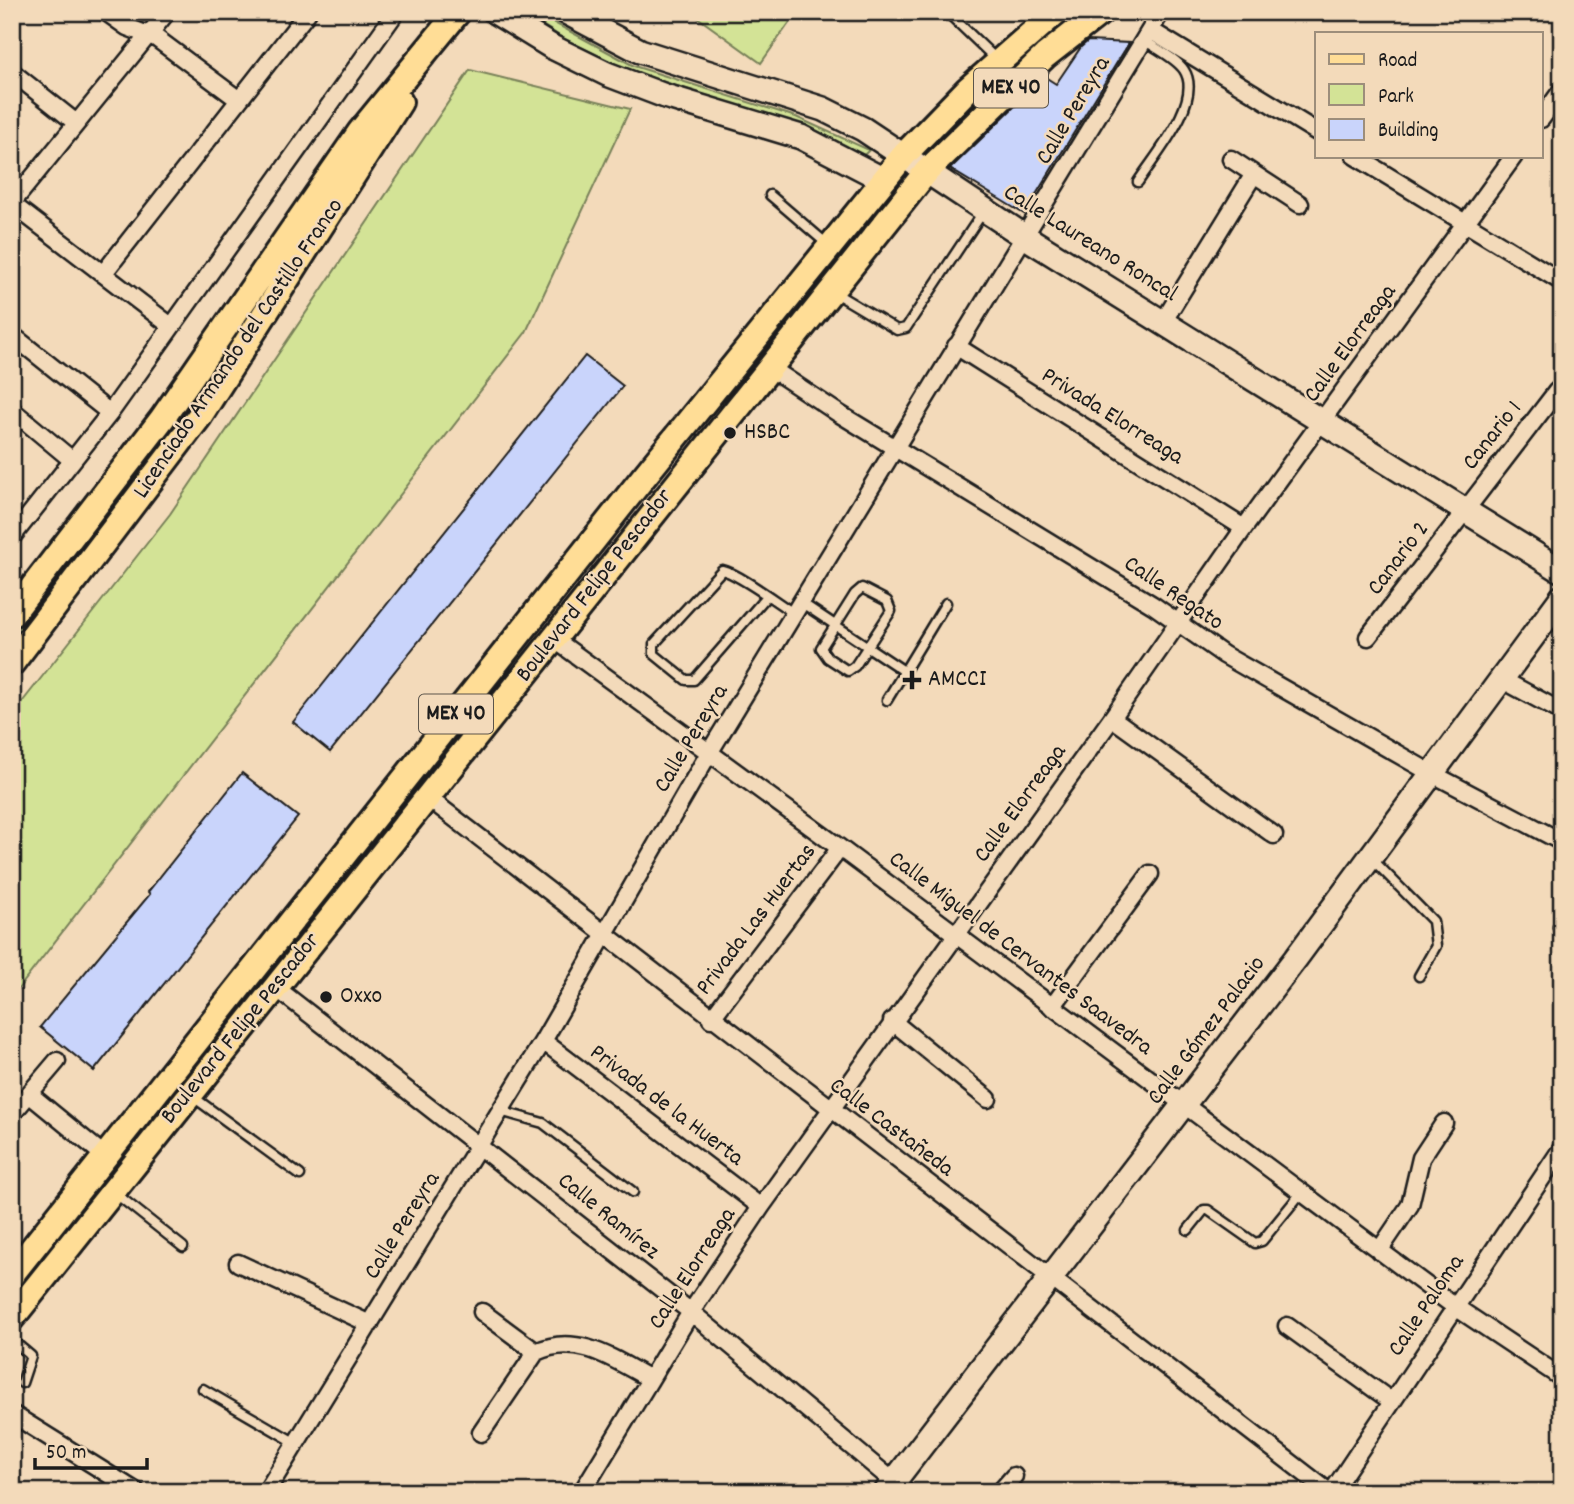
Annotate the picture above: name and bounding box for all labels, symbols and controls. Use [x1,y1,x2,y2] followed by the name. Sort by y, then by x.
[1315,32,1542,158] legend
[1378,47,1417,77] text: Road
[1028,50,1120,172] street label: Calle Pereyra
[974,68,1048,108] road number: MEX 40
[1378,83,1414,113] text: Park
[1378,117,1438,147] text: Building
[996,177,1184,312] street label: Calle Laureano Roncal
[125,192,353,506] street label: Licenciado Armando del Castillo Franco
[1296,277,1406,410] street label: Calle Elorreaga
[1034,360,1190,475] street label: Privada Elorreaga
[1455,394,1531,478] street label: Canario 1
[744,416,790,450] place label: HSBC
[722,425,738,441] marker: HSBC
[509,482,682,690] street label: Boulevard Felipe Pescador
[1360,515,1438,603] street label: Canario 2
[1116,548,1230,640] street label: Calle Regato
[928,663,987,697] place label: AMCCI
[902,670,922,690] marker: AMCCI
[646,678,738,800] street label: Calle Pereyra
[419,694,493,734] road number: MEX 40
[966,737,1076,870] street label: Calle Elorreaga
[689,837,825,1003] street label: Privada Las Huertas
[881,843,1160,1065] street label: Calle Miguel de Cervantes Saavedra
[153,926,329,1132] street label: Boulevard Felipe Pescador
[1140,949,1274,1113] street label: Calle Gómez Palacio
[340,980,382,1014] place label: Oxxo
[318,989,334,1005] marker: Oxxo
[582,1037,751,1176] street label: Privada de la Huerta
[822,1070,961,1187] street label: Calle Castañeda
[356,1165,450,1286] street label: Calle Pereyra
[549,1165,667,1269] street label: Calle Ramírez
[641,1201,746,1337] street label: Calle Elorreaga
[1380,1247,1474,1364] street label: Calle Paloma
[35,1427,147,1471] scale bar
[46,1439,86,1469] text: 50 m

